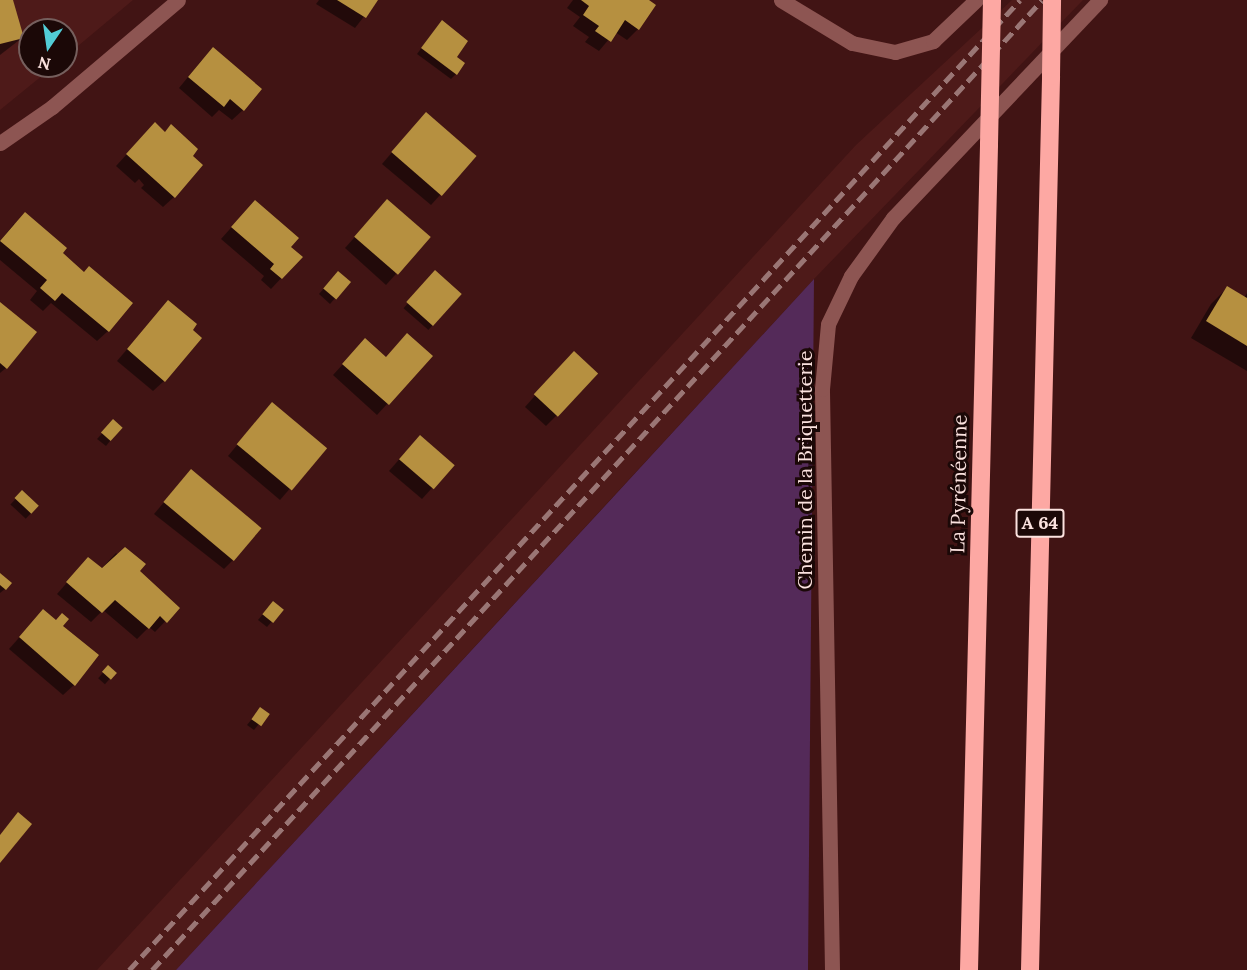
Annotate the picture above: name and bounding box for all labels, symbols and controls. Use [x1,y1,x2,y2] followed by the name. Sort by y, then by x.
[18,18,78,78] north arrow
[36,52,53,75] text: N
[792,350,816,590] street label: Chemin de la Briquetterie
[945,414,971,554] street label: La Pyrénéenne
[1014,508,1066,538] road number: A 64

